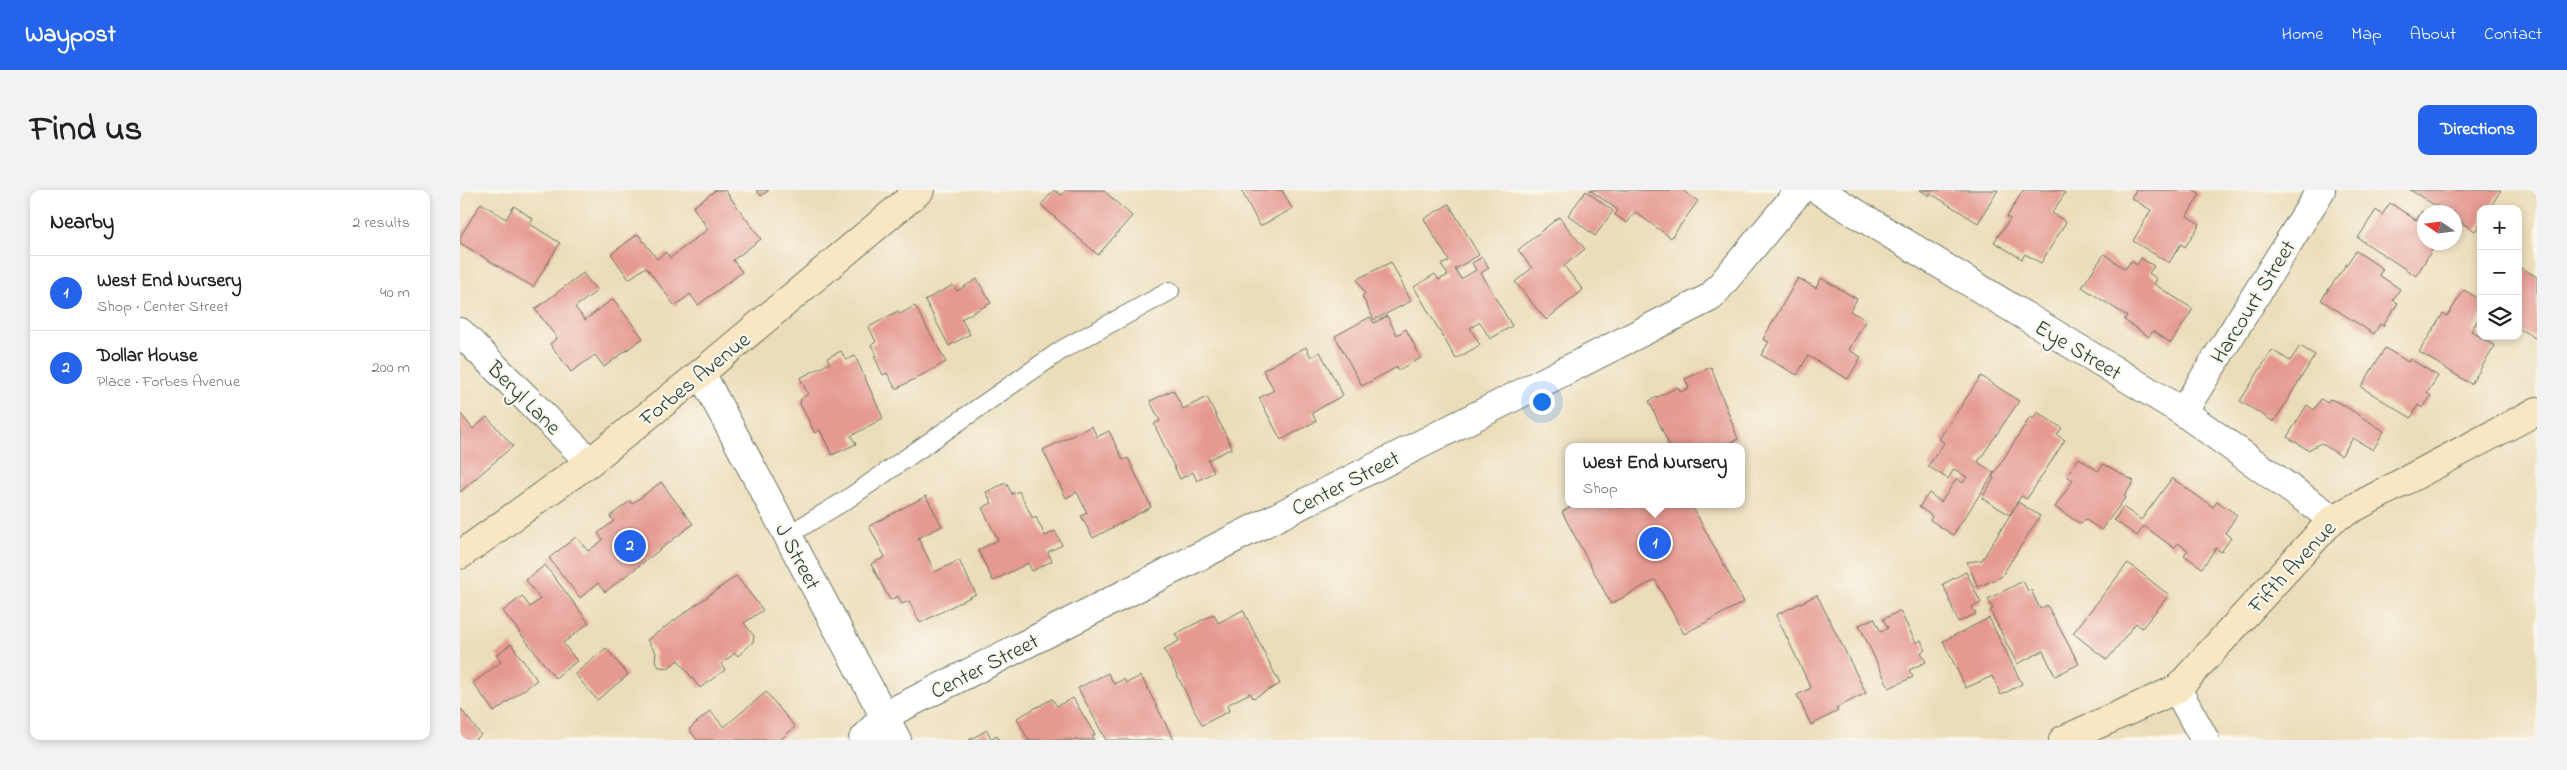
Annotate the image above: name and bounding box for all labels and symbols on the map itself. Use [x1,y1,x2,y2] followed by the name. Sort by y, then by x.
[2417,205,2462,250] north arrow
[2204,234,2306,371] street label: Harcourt Street
[2027,313,2128,391] street label: Eye Street
[633,325,758,436] street label: Forbes Avenue
[477,354,567,444] street label: Beryl Lane
[1529,389,1555,415] your location
[1287,443,1407,526] street label: Center Street
[2241,514,2345,622] street label: Fifth Avenue
[765,518,828,597] street label: J Street
[1639,524,1671,562] pin: 1
[614,527,646,565] pin: 2
[926,626,1046,709] street label: Center Street

